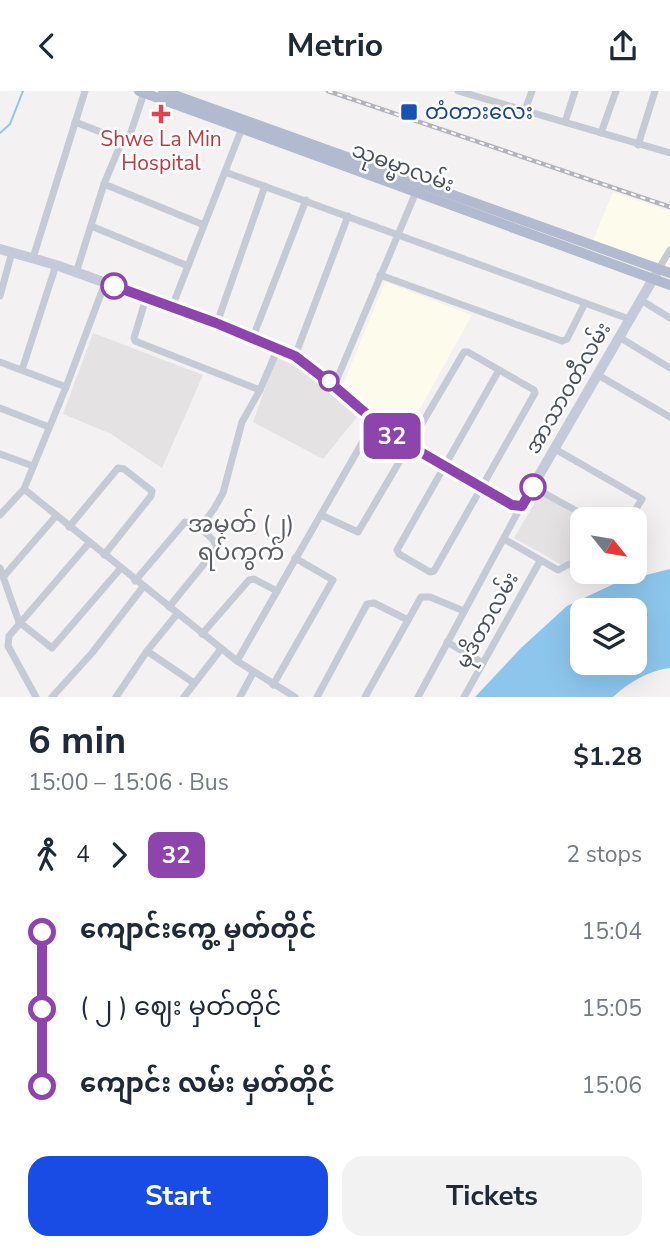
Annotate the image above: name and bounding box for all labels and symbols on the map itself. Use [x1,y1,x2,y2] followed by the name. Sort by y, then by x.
[425,98,533,126] place label: တံတားလေး
[399,102,419,122] marker: တံတားလေး
[151,104,171,124] marker: Shwe La Min Hospital
[100,125,222,177] place label: Shwe La Min Hospital
[347,134,459,202] street label: သုဓမ္မာလမ်း
[101,273,127,299] unlabelled marker
[517,316,617,459] street label: အာသာဝတီလမ်း
[319,371,339,391] unlabelled marker
[360,413,424,459] line badge: 32
[520,474,546,500] unlabelled marker
[570,507,648,585] north arrow
[188,508,294,571] district label: အမှတ် (၂) ရပ်ကွက်
[447,566,528,675] street label: မုဒိတာလမ်း

